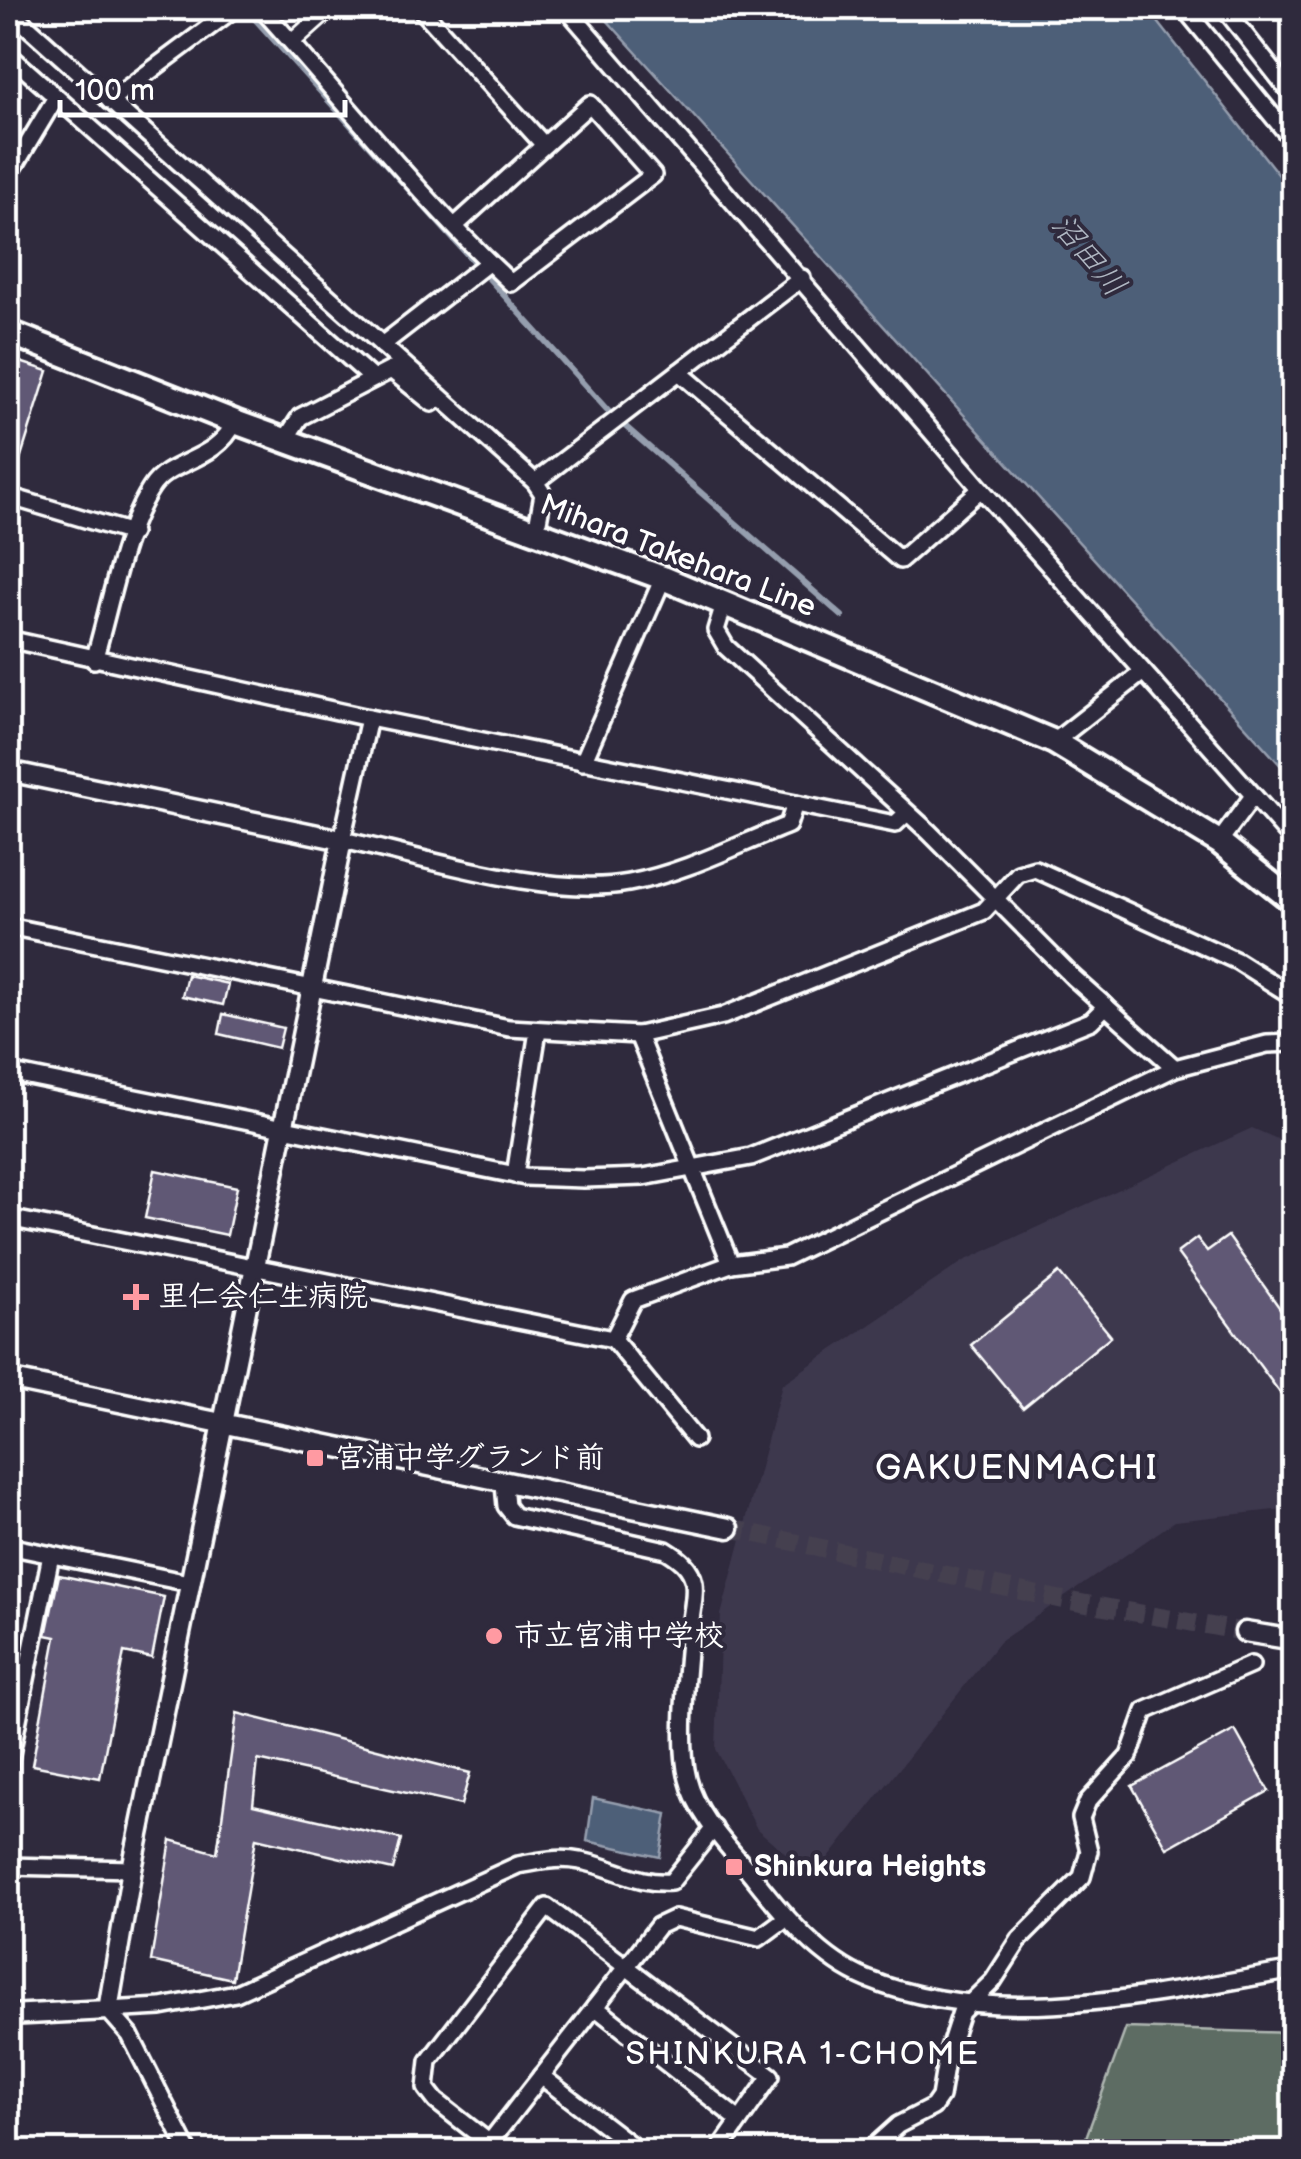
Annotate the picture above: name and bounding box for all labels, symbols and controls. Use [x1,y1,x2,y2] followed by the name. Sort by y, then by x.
[60,55,345,117] scale bar
[75,73,155,109] text: 100 m
[1042,207,1134,305] water label: 沼田川
[535,487,821,625] street label: Mihara Takehara Line
[158,1279,368,1315] place label: 里仁会仁生病院
[123,1284,149,1310] marker: 里仁会仁生病院
[335,1440,605,1476] place label: 宮浦中学グランド前
[304,1447,326,1469] marker: 宮浦中学グランド前
[875,1447,1159,1490] district label: GAKUENMACHI
[514,1618,724,1654] place label: 市立宮浦中学校
[483,1625,505,1647] marker: 市立宮浦中学校
[754,1849,986,1885] place label: Shinkura Heights
[723,1856,745,1878] marker: Shinkura Heights
[625,2035,981,2074] district label: SHINKURA 1-CHOME

